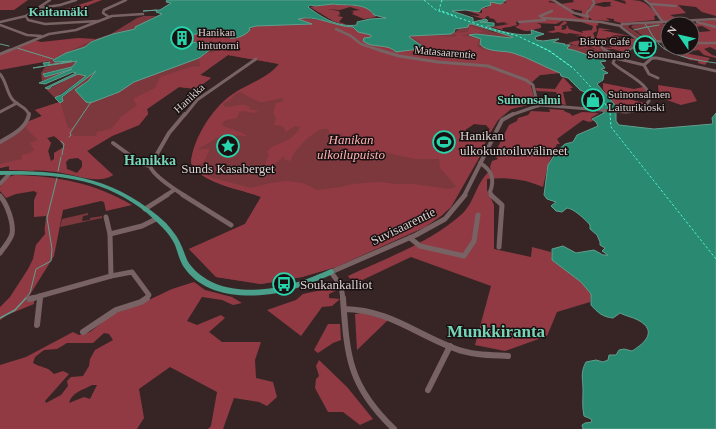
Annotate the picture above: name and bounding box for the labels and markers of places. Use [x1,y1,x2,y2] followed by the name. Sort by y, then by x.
[169,25,195,51] building icon: Hanikan lintutorni
[198,26,239,51] place label: Hanikan lintutorni
[632,34,658,60] cafe icon: Bistro Café Sommarö
[580,35,630,60] place label: Bistro Café Sommarö
[580,87,606,113] shop icon: Suinonsalmen Laiturikioski
[608,88,671,113] place label: Suinonsalmen Laiturikioski
[460,128,568,158] place label: Hanikan ulkokuntoiluvälineet
[431,129,457,155] sports icon: Hanikan ulkokuntoiluvälineet
[215,133,241,159] place icon: Sunds Kasaberget
[181,161,275,176] place label: Sunds Kasaberget
[271,271,297,297] bus stop icon: Soukankalliot
[300,277,373,292] place label: Soukankalliot

